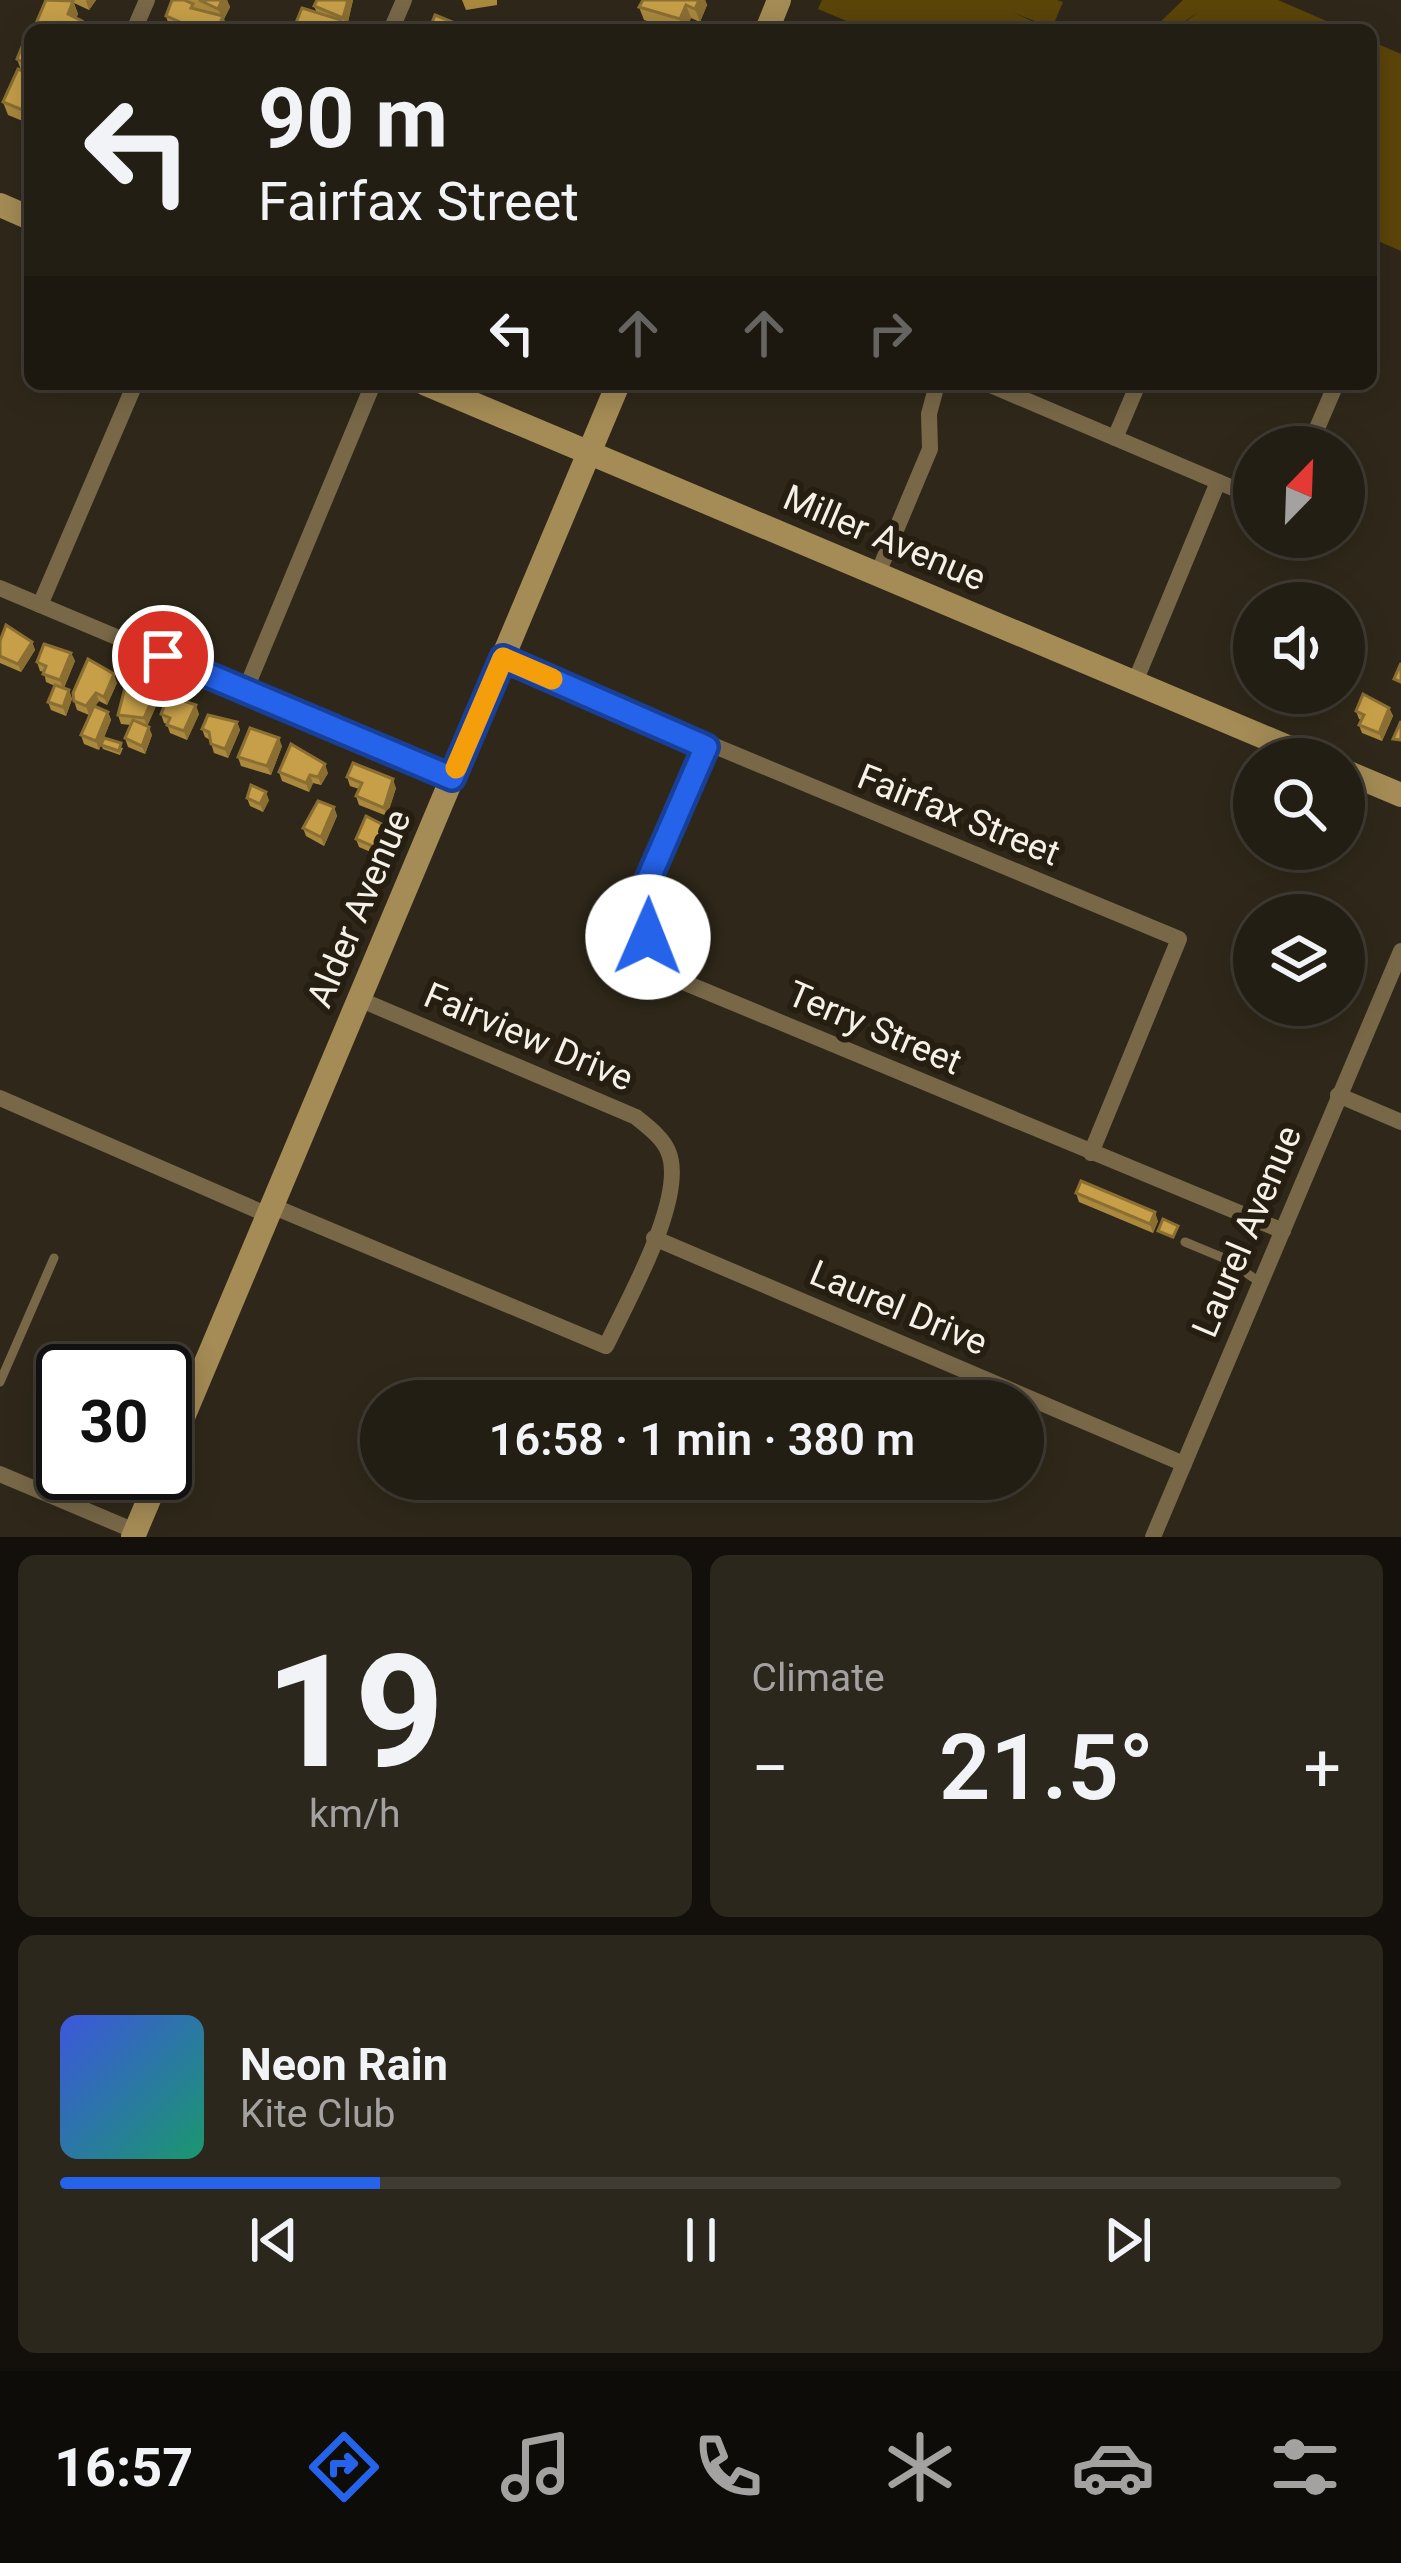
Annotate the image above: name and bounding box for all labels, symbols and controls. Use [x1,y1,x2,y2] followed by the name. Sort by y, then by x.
[258,69,448,168] text: 90 m
[60,72,216,228] icon: left
[258,170,579,233] text: Fairfax Street
[479,300,545,366] icon: left
[605,300,671,366] icon: ahead
[731,300,797,366] icon: ahead
[857,300,923,366] icon: right
[1233,426,1365,558] north arrow
[1233,426,1365,1026] map controls
[777,476,992,599] street label: Miller Avenue
[1233,582,1365,714] button: sound
[112,605,214,707] pin
[130,623,196,689] icon: arrive
[1233,738,1365,870] button: search
[852,755,1066,874] street label: Fairfax Street
[298,803,419,1013] street label: Alder Avenue
[585,874,711,1000] position arrow
[1233,894,1365,1026] button: layers
[781,973,968,1083] street label: Terry Street
[418,974,639,1100] street label: Fairview Drive
[1184,1120,1310,1343] street label: Laurel Avenue
[804,1252,994,1364] street label: Laurel Drive
[36,1344,192,1500] speed limit sign: 30
[489,1413,915,1466] text: 16:58 · 1 min · 380 m
[265,1621,444,1804] text: 19
[752,1655,885,1701] text: Climate
[939,1716,1154,1821] text: 21.5°
[752,1730,789,1807] text: −
[1304,1730,1341,1807] text: +
[309,1791,401,1837] text: km/h
[240,2038,448,2091] text: Neon Rain
[240,2091,395,2137] text: Kite Club
[241,2207,307,2273] icon: previous
[668,2207,734,2273] icon: pause
[1095,2207,1161,2273] icon: next
[302,2425,386,2509] icon: directions
[494,2425,578,2509] icon: music
[686,2425,770,2509] icon: phone
[878,2425,962,2509] icon: climate
[1071,2425,1155,2509] icon: car
[1263,2425,1347,2509] icon: filters
[54,2436,193,2499] text: 16:57

